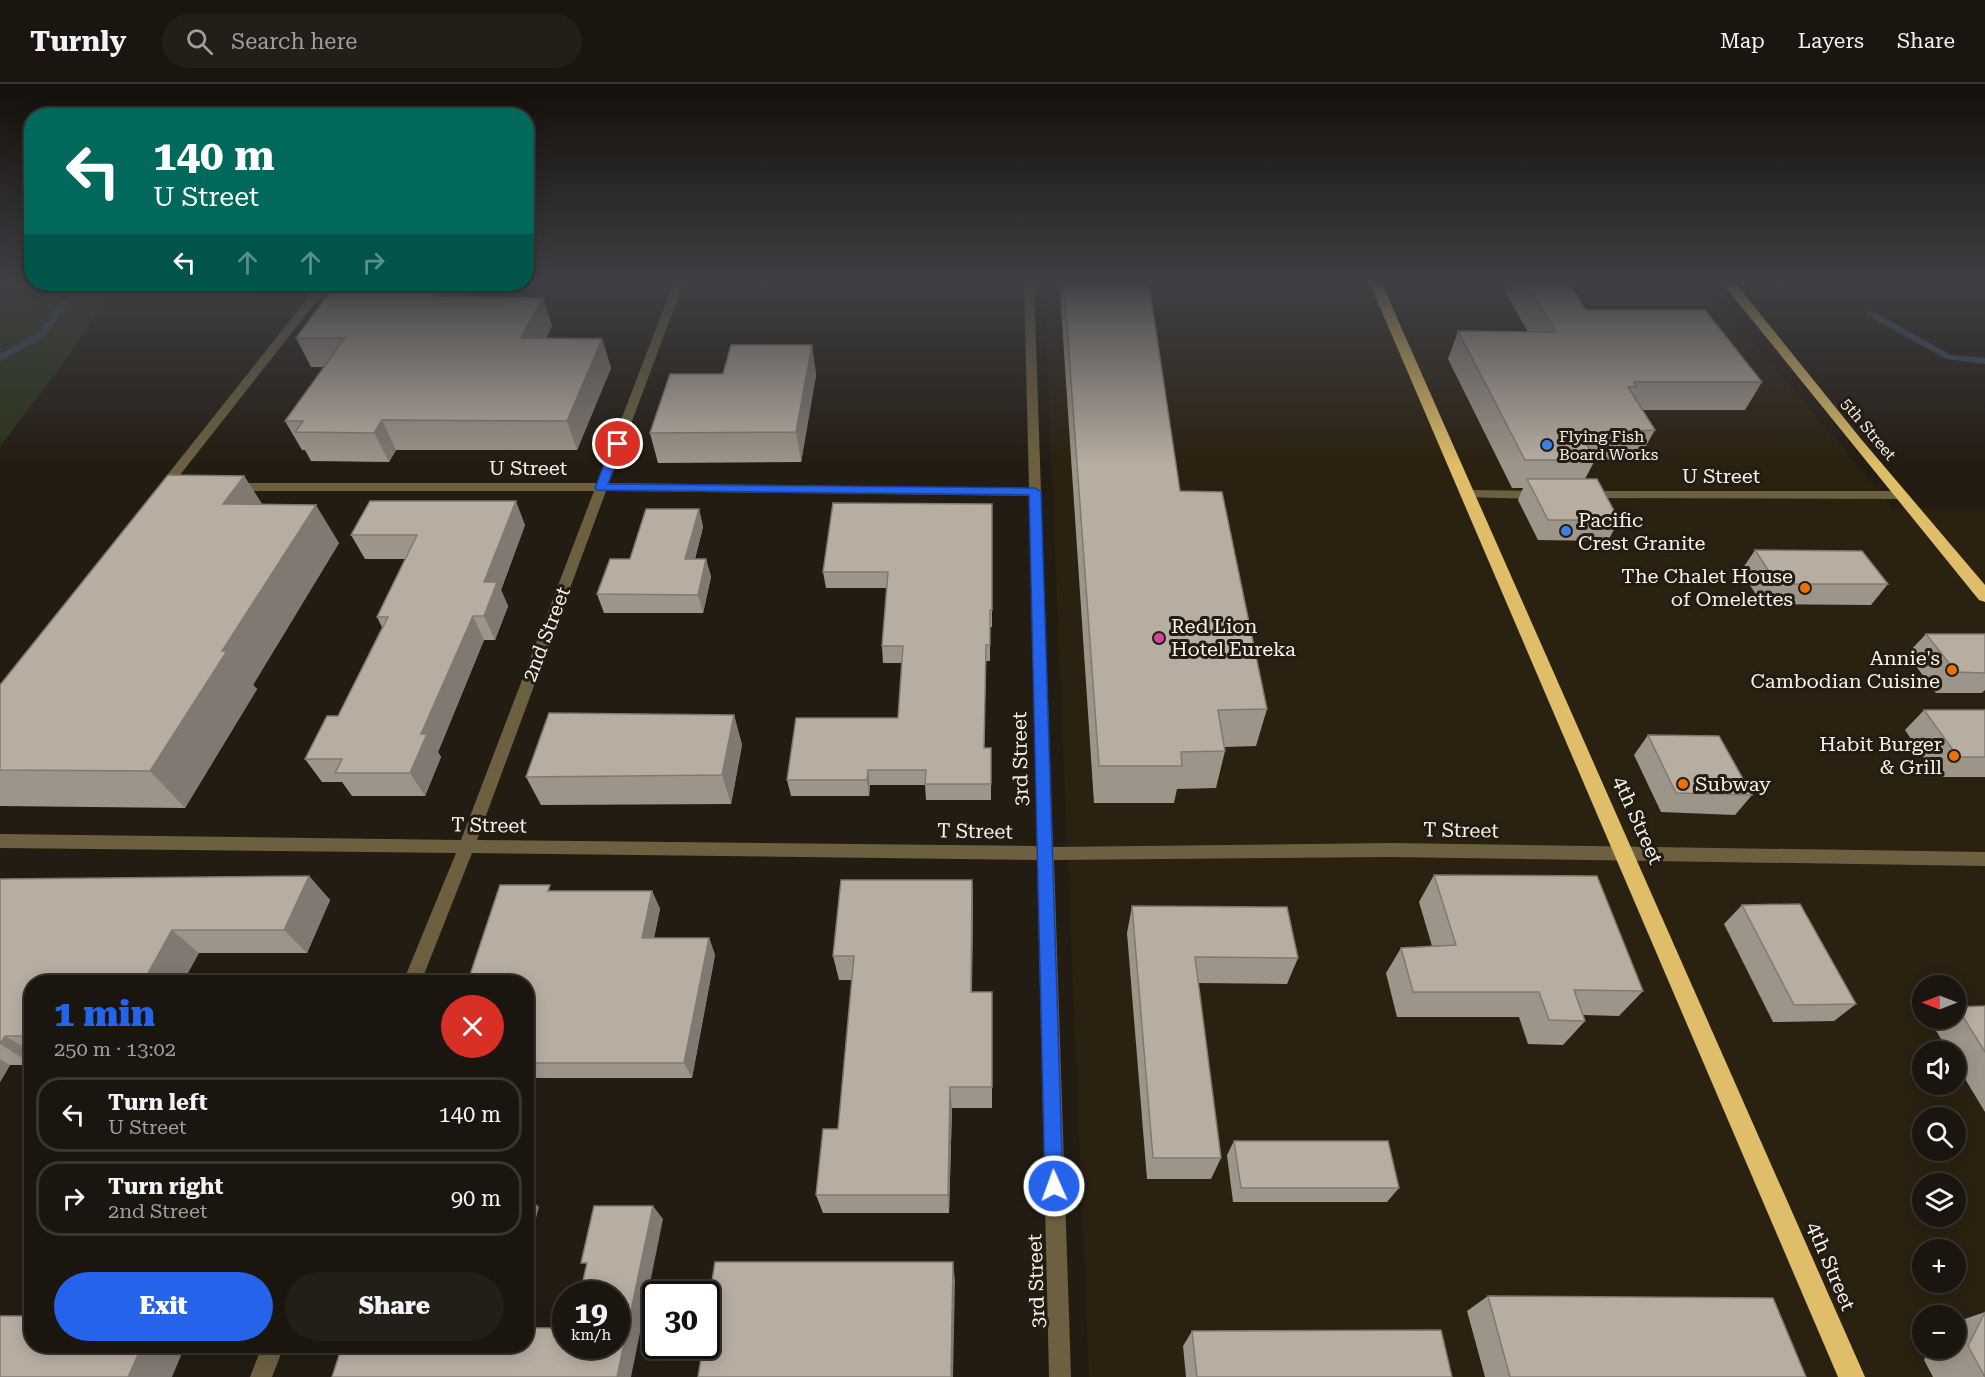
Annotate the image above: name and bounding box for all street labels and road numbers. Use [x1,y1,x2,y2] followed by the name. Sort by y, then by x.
[1837,394,1900,464] street label: 5th Street
[489,456,568,480] street label: U Street
[1682,464,1761,488] street label: U Street
[517,583,575,685] street label: 2nd Street
[1007,711,1033,806] street label: 3rd Street
[1608,772,1668,868] street label: 4th Street
[451,812,528,838] street label: T Street
[1423,817,1500,843] street label: T Street
[937,818,1014,844] street label: T Street
[1802,1218,1861,1314] street label: 4th Street
[1022,1233,1050,1329] street label: 3rd Street

